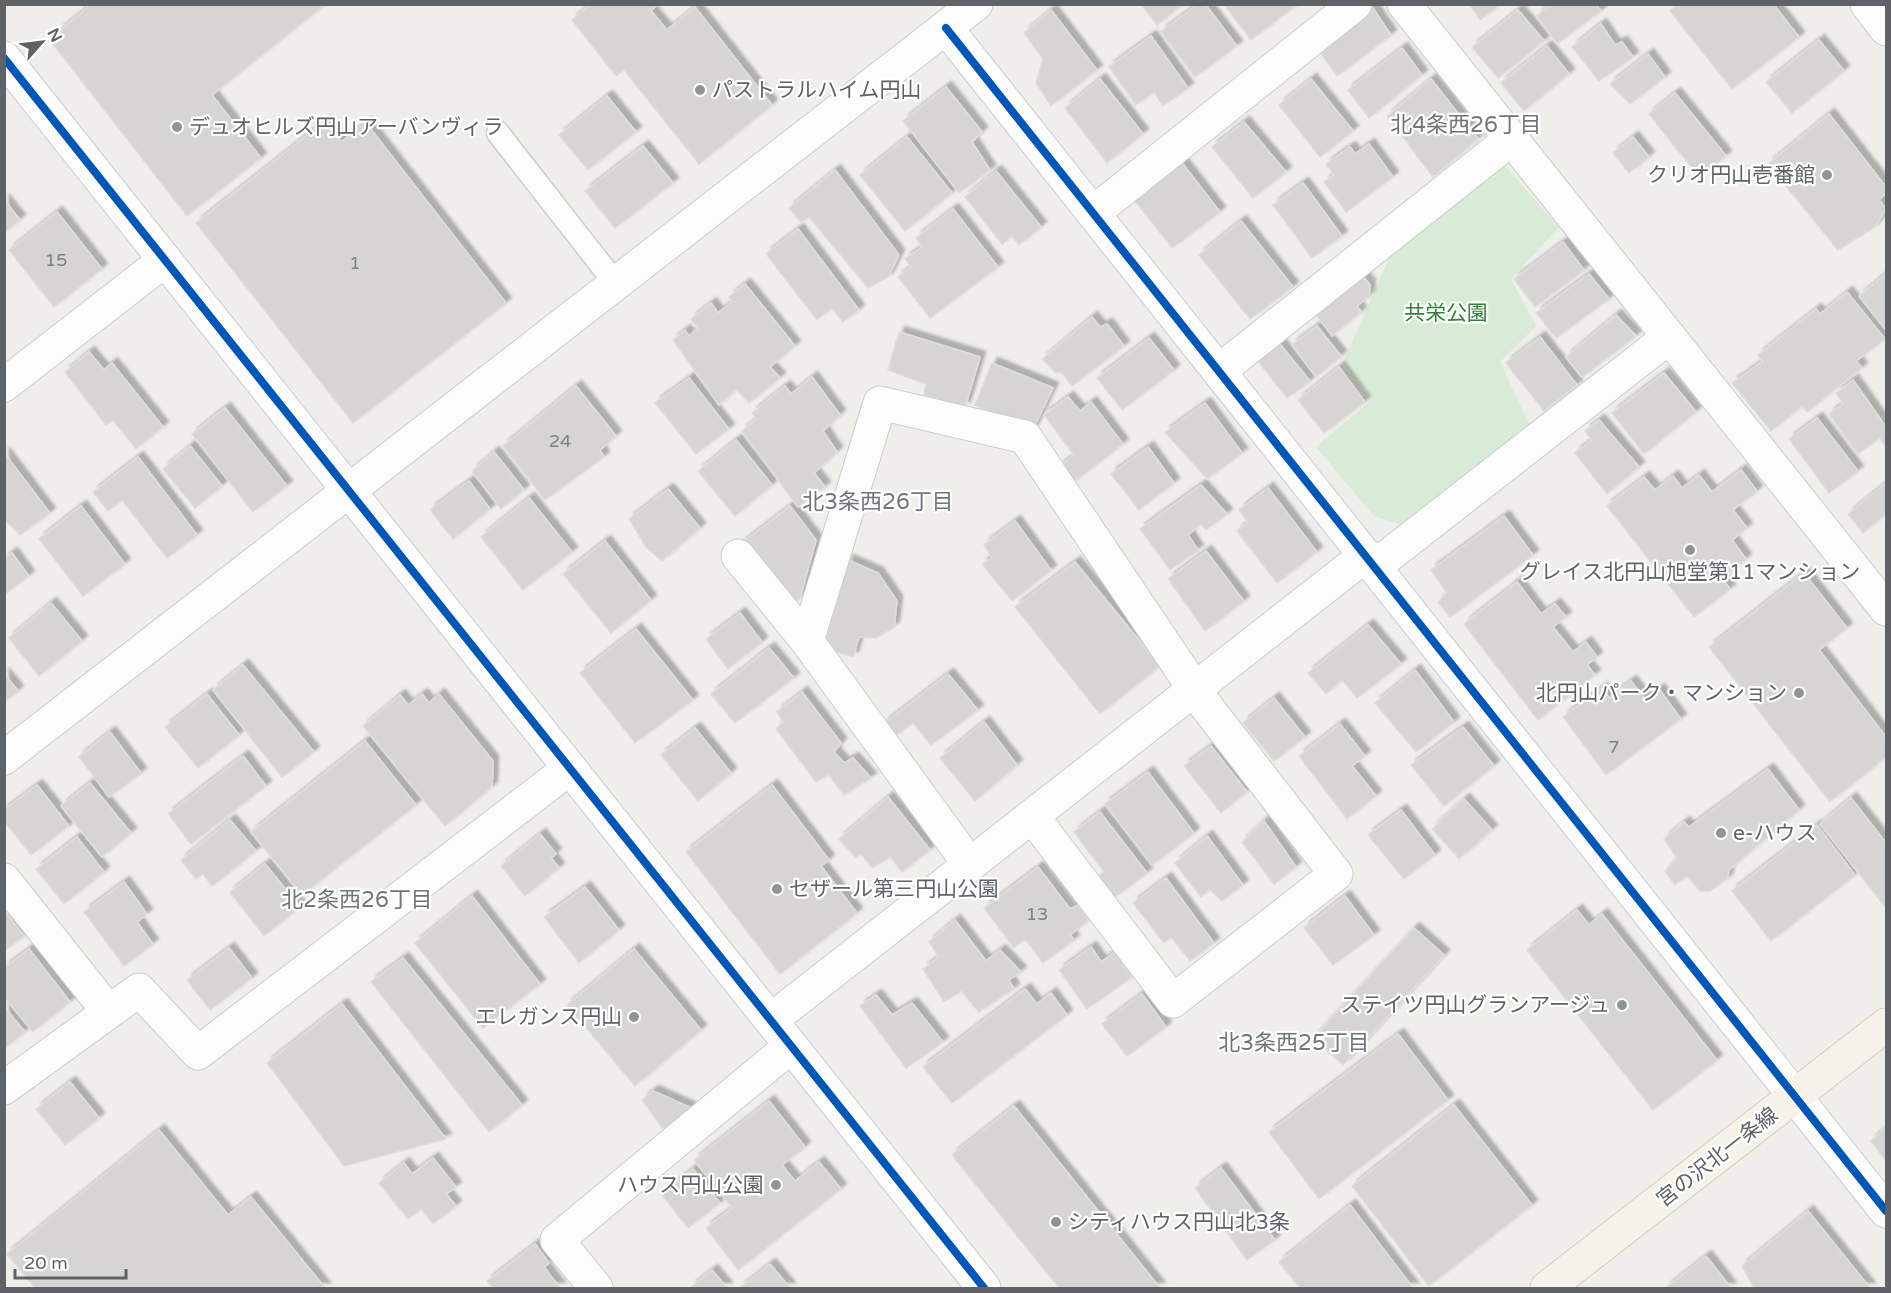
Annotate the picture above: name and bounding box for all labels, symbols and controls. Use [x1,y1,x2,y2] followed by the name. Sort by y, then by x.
[12,12,72,72] north arrow
[43,25,66,46] text: N
[712,78,921,103] place label: パストラルハイム円山
[693,83,707,97] marker: パストラルハイム円山
[1390,112,1542,138] district label: 北4条西26丁目
[189,115,504,140] place label: デュオヒルズ円山アーバンヴィラ
[170,120,184,134] marker: デュオヒルズ円山アーバンヴィラ
[1647,163,1815,188] place label: クリオ円山壱番館
[1820,168,1834,182] marker: クリオ円山壱番館
[45,249,67,271] house number: 15
[349,252,361,274] house number: 1
[1404,301,1488,326] park label: 共栄公園
[549,430,571,452] house number: 24
[802,489,954,515] district label: 北3条西26丁目
[1683,543,1697,557] marker: グレイス北円山旭堂第11マンション
[1520,560,1860,585] place label: グレイス北円山旭堂第11マンション
[1535,681,1787,706] place label: 北円山パーク・マンション
[1792,686,1806,700] marker: 北円山パーク・マンション
[1608,736,1620,758] house number: 7
[1733,821,1816,846] place label: e-ハウス
[1714,826,1728,840] marker: e-ハウス
[789,877,999,902] place label: セザール第三円山公園
[770,882,784,896] marker: セザール第三円山公園
[281,887,433,913] district label: 北2条西26丁目
[1026,903,1048,925] house number: 13
[1340,993,1610,1018] place label: ステイツ円山グランアージュ
[1615,998,1629,1012] marker: ステイツ円山グランアージュ
[475,1005,622,1030] place label: エレガンス円山
[627,1010,641,1024] marker: エレガンス円山
[1218,1030,1370,1056] district label: 北3条西25丁目
[1652,1102,1783,1212] street label: 宮の沢北一条線
[617,1173,764,1198] place label: ハウス円山公園
[769,1178,783,1192] marker: ハウス円山公園
[1068,1210,1290,1235] place label: シティハウス円山北3条
[1049,1215,1063,1229] marker: シティハウス円山北3条
[15,1242,126,1280] scale bar
[24,1252,68,1274] text: 20 m

